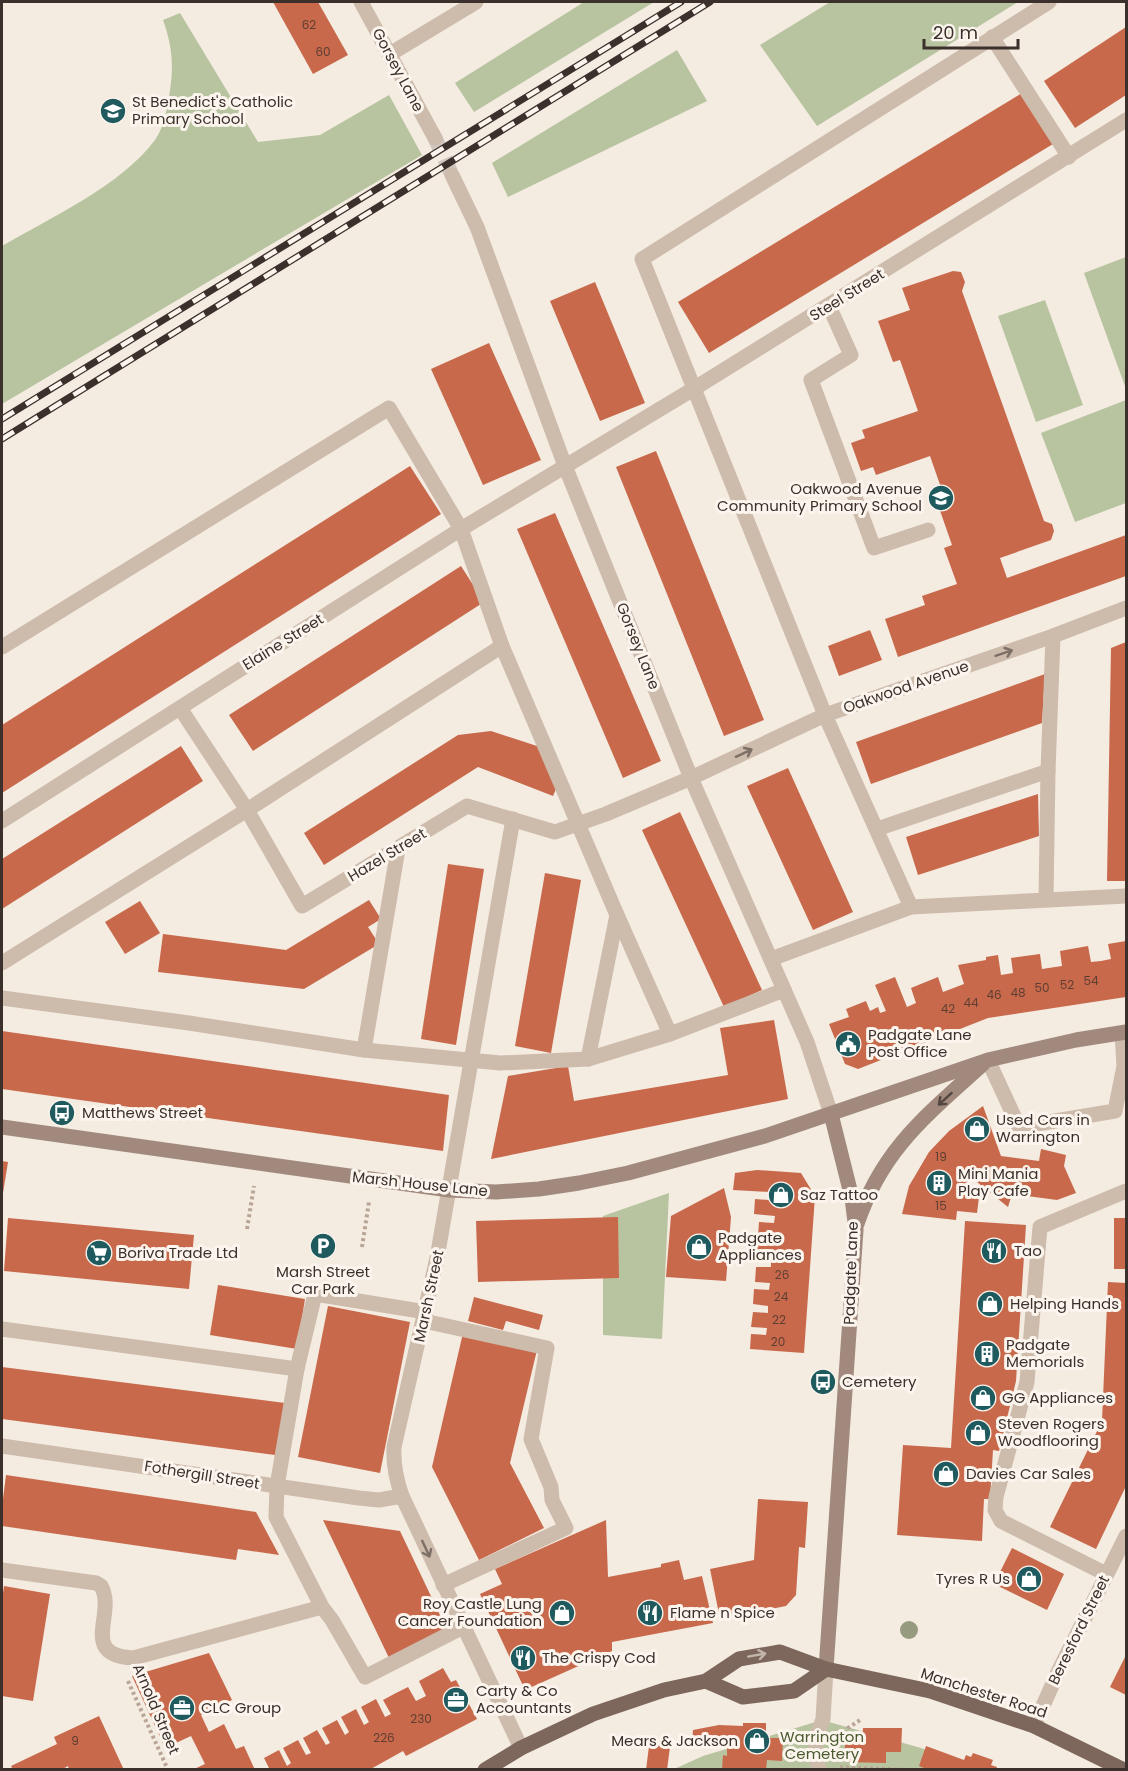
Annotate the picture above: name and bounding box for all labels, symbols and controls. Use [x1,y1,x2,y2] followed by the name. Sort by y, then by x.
[924,12,1018,50] scale bar
[302,16,316,33] house number: 62
[933,20,978,45] text: 20 m
[368,24,429,115] street label: Gorsey Lane
[315,43,331,60] house number: 60
[132,91,293,129] place label: St Benedict's Catholic Primary School
[98,96,128,126] school or university icon: St Benedict's Catholic Primary School
[805,263,888,326] street label: Steel Street
[717,478,922,516] place label: Oakwood Avenue Community Primary School
[926,483,956,513] school or university icon: Oakwood Avenue Community Primary School
[612,599,665,692] street label: Gorsey Lane
[238,608,327,675] street label: Elaine Street
[994,647,1013,658] one-way arrow
[840,655,971,718] street label: Oakwood Avenue
[734,746,752,758] one-way arrow
[344,823,430,886] street label: Hazel Street
[1083,972,1099,989] house number: 54
[1060,976,1074,993] house number: 52
[1034,979,1050,996] house number: 50
[1010,984,1026,1001] house number: 48
[986,986,1002,1003] house number: 46
[963,994,979,1011] house number: 44
[941,1000,955,1017] house number: 42
[868,1024,972,1062] place label: Padgate Lane Post Office
[833,1029,863,1059] public building icon: Padgate Lane Post Office
[938,1092,953,1106] one-way arrow
[47,1098,77,1128] bus stop icon: Matthews Street
[82,1102,203,1123] place label: Matthews Street
[996,1109,1090,1147] place label: Used Cars in Warrington
[962,1114,992,1144] shop icon: Used Cars in Warrington
[935,1148,947,1165] house number: 19
[958,1163,1038,1201] place label: Mini Mania Play Cafe
[351,1166,489,1201] street label: Marsh House Lane
[924,1168,954,1198] building icon: Mini Mania Play Cafe
[766,1180,796,1210] shop icon: Saz Tattoo
[800,1184,878,1205] place label: Saz Tattoo
[935,1197,947,1214] house number: 15
[838,1221,863,1325] street label: Padgate Lane
[718,1227,802,1265] place label: Padgate Appliances
[308,1231,338,1261] parking icon: Marsh Street Car Park
[684,1232,714,1262] shop icon: Padgate Appliances
[979,1236,1009,1266] restaurant icon: Tao
[84,1238,114,1268] supermarket icon: Boriva Trade Ltd
[1014,1240,1042,1261] place label: Tao
[118,1242,238,1263] place label: Boriva Trade Ltd
[408,1248,449,1344] street label: Marsh Street
[276,1261,370,1299] place label: Marsh Street Car Park
[775,1266,789,1283] house number: 26
[774,1288,789,1305] house number: 24
[975,1289,1005,1319] shop icon: Helping Hands
[1010,1293,1119,1314] place label: Helping Hands
[772,1311,786,1328] house number: 22
[771,1333,785,1350] house number: 20
[1006,1334,1084,1372] place label: Padgate Memorials
[972,1339,1002,1369] building icon: Padgate Memorials
[808,1367,838,1397] bus stop icon: Cemetery
[842,1371,917,1392] place label: Cemetery
[968,1383,998,1413] shop icon: GG Appliances
[1002,1387,1113,1408] place label: GG Appliances
[998,1413,1105,1451] place label: Steven Rogers Woodflooring
[963,1418,993,1448] shop icon: Steven Rogers Woodflooring
[143,1455,261,1494] street label: Fothergill Street
[931,1459,961,1489] shop icon: Davies Car Sales
[966,1463,1091,1484] place label: Davies Car Sales
[421,1539,433,1557] one-way arrow
[1014,1564,1044,1594] shop icon: Tyres R Us
[936,1568,1010,1589] place label: Tyres R Us
[1043,1572,1114,1688] street label: Beresford Street
[398,1593,542,1631] place label: Roy Castle Lung Cancer Foundation
[547,1598,577,1628] shop icon: Roy Castle Lung Cancer Foundation
[635,1598,665,1628] restaurant icon: Flame n Spice
[670,1602,775,1623] place label: Flame n Spice
[508,1643,538,1673] restaurant icon: The Crispy Cod
[542,1647,656,1668] place label: The Crispy Cod
[747,1649,766,1660] one-way arrow
[128,1660,185,1757] street label: Arnold Street
[918,1662,1050,1723] street label: Manchester Road
[476,1680,572,1718] place label: Carty & Co Accountants
[441,1685,471,1715] office icon: Carty & Co Accountants
[167,1693,197,1723] office icon: CLC Group
[201,1697,281,1718] place label: CLC Group
[410,1710,432,1727] house number: 230
[742,1726,772,1756] shop icon: Mears & Jackson
[780,1726,864,1764] park label: Warrington Cemetery
[373,1729,395,1746] house number: 226
[611,1730,738,1751] place label: Mears & Jackson
[71,1732,79,1749] house number: 9

